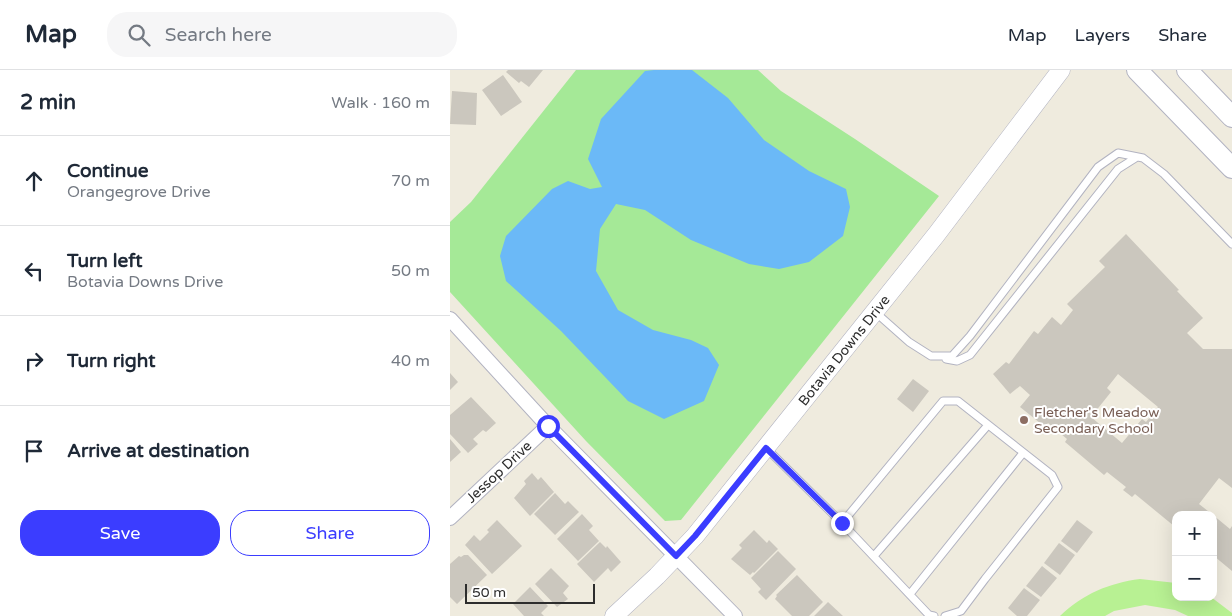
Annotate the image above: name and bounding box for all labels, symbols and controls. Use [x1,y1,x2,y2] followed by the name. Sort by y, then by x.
[107,12,457,57] search box
[25,20,77,49] text: Map
[125,21,153,49] icon: search
[165,24,272,46] text: Search here
[1008,24,1047,46] text: Map
[1075,24,1130,46] text: Layers
[1158,24,1207,46] text: Share
[20,90,76,115] text: 2 min
[331,93,430,113] text: Walk · 160 m
[67,160,149,182] text: Continue
[20,167,48,195] icon: ahead
[391,171,430,191] text: 70 m
[67,182,210,202] text: Orangegrove Drive
[67,250,143,272] text: Turn left
[20,257,48,285] icon: left
[391,261,430,281] text: 50 m
[67,272,223,292] text: Botavia Downs Drive
[794,291,893,409] street label: Botavia Downs Drive
[20,347,48,375] icon: right
[67,350,155,372] text: Turn right
[391,351,430,371] text: 40 m
[1034,404,1159,437] place label: Fletcher's Meadow Secondary School
[1018,414,1030,426] marker: Fletcher's Meadow Secondary School
[537,415,560,438] route start
[20,437,48,465] icon: arrive
[463,437,535,507] street label: Jessop Drive
[67,440,250,462] text: Arrive at destination
[20,510,220,556] button: Save
[230,510,430,556] button: Share
[1172,511,1217,601] map controls
[1172,511,1217,556] button: +
[831,512,854,535] route end
[1172,556,1217,601] button: −
[465,581,595,604] scale bar
[472,584,506,601] text: 50 m

